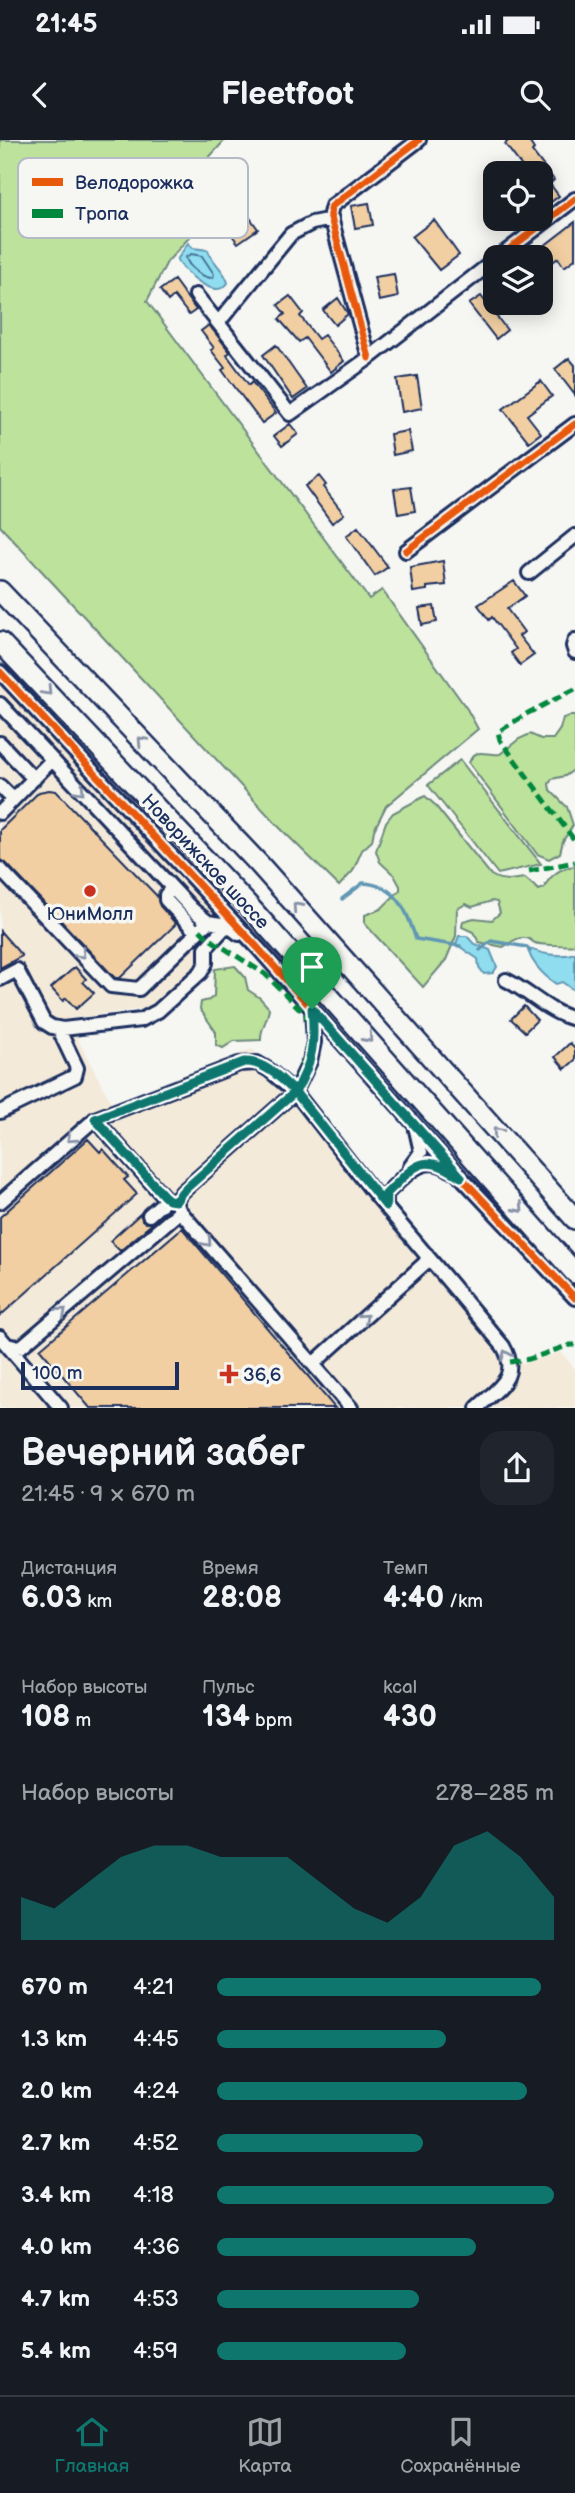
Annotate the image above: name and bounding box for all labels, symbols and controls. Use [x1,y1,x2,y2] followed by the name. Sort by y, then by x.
[35,9,98,40] text: 21:45
[221,75,354,114] text: Fleetfoot
[21,76,59,114] icon: back
[516,76,554,114] icon: search
[18,158,248,238] legend
[483,161,553,315] map controls
[483,161,553,231] button: locate
[75,172,194,195] text: Велодорожка
[75,203,129,226] text: Тропа
[483,245,553,315] button: layers
[38,683,51,696] one-way arrow
[137,736,150,749] one-way arrow
[72,782,84,795] one-way arrow
[136,790,274,935] street label: Новорижское шоссе
[82,883,98,899] marker: ЮниМолл
[293,902,305,915] one-way arrow
[46,903,134,926] place label: ЮниМолл
[282,937,342,1009] pin
[72,946,85,959] one-way arrow
[293,948,331,986] icon: arrive
[359,1030,372,1043] one-way arrow
[493,1127,505,1140] one-way arrow
[66,1130,79,1142] one-way arrow
[511,1200,523,1213] one-way arrow
[199,1234,211,1247] one-way arrow
[54,1308,67,1320] one-way arrow
[355,1314,368,1327] one-way arrow
[500,1349,514,1361] one-way arrow
[21,1359,178,1391] scale bar
[32,1362,83,1385] text: 100 m
[243,1364,281,1387] place label: 36,6
[221,1366,237,1382] marker: 36,6
[21,1431,305,1476] text: Вечерний забег
[480,1431,554,1505] button: share
[21,1480,195,1508] text: 21:45 · 9 × 670 m
[21,1557,117,1580] text: Дистанция
[202,1557,258,1580] text: Время
[383,1557,428,1580] text: Темп
[21,1580,82,1616] text: 6.03
[202,1580,282,1616] text: 28:08
[383,1580,444,1616] text: 4:40
[82,1590,112,1613] text: km
[444,1590,483,1613] text: /km
[21,1676,147,1699] text: Набор высоты
[202,1676,255,1699] text: Пульс
[383,1676,417,1699] text: kcal
[21,1699,70,1735] text: 108
[202,1699,250,1735] text: 134
[383,1699,437,1735] text: 430
[70,1709,91,1732] text: m
[250,1709,292,1732] text: bpm
[21,1779,174,1807] text: Набор высоты
[435,1779,554,1807] text: 278–285 m
[21,1973,88,2001] text: 670 m
[133,1973,174,2001] text: 4:21
[21,2025,87,2053] text: 1.3 km
[133,2025,179,2053] text: 4:45
[21,2077,92,2105] text: 2.0 km
[133,2077,179,2105] text: 4:24
[21,2129,90,2157] text: 2.7 km
[133,2129,178,2157] text: 4:52
[21,2181,91,2209] text: 3.4 km
[133,2181,174,2209] text: 4:18
[21,2233,92,2261] text: 4.0 km
[133,2233,180,2261] text: 4:36
[21,2285,90,2313] text: 4.7 km
[133,2285,179,2313] text: 4:53
[21,2337,91,2365] text: 5.4 km
[133,2337,178,2365] text: 4:59
[54,2413,129,2478] tab: Главная
[238,2413,292,2478] tab: Карта
[401,2413,521,2478] tab: Сохранённые

